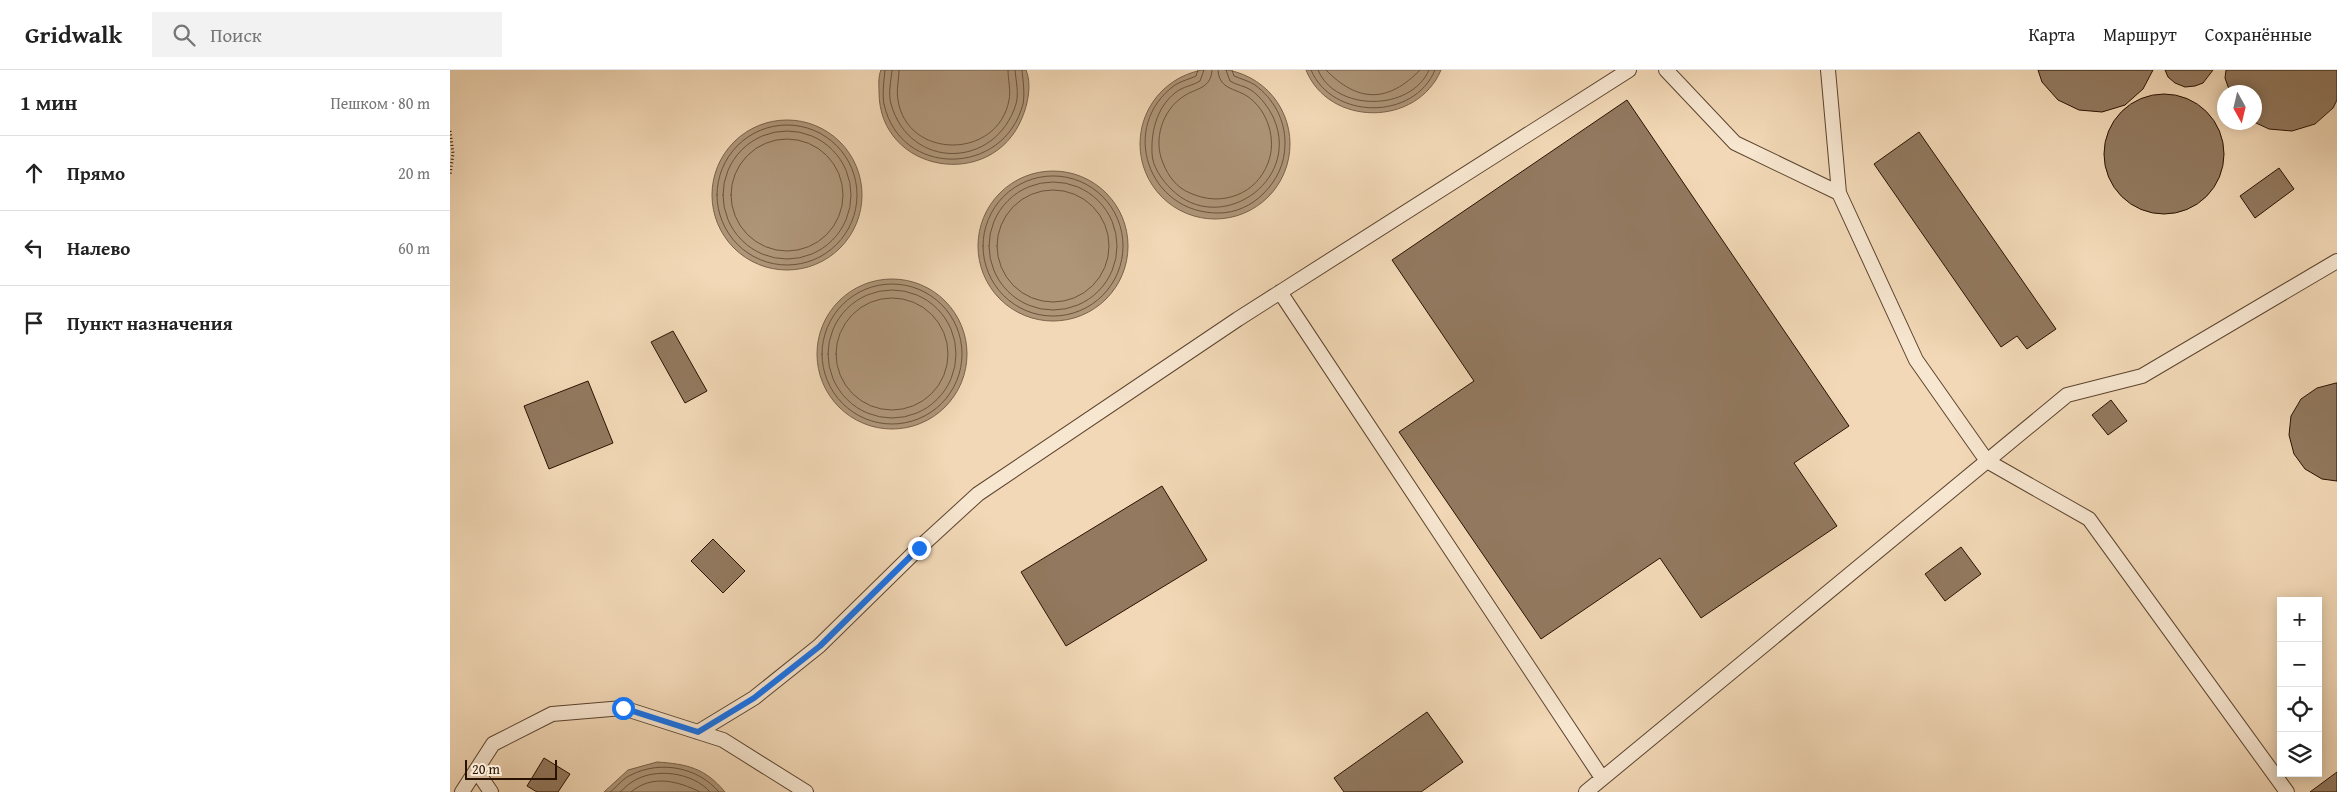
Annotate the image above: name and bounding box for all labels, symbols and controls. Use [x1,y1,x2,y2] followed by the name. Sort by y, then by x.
[152,12,502,57] search box
[25,17,122,52] text: Gridwalk
[170,21,198,49] icon: search
[210,21,262,49] text: Поиск
[2029,21,2075,48] text: Карта
[2103,21,2177,48] text: Маршрут
[2205,21,2312,48] text: Сохранённые
[2217,85,2262,130] north arrow
[20,87,77,118] text: 1 мин
[330,91,430,115] text: Пешком · 80 m
[20,159,48,187] icon: ahead
[67,159,125,187] text: Прямо
[398,161,430,185] text: 20 m
[20,234,48,262] icon: left
[67,234,130,262] text: Налево
[398,236,430,260] text: 60 m
[20,309,48,337] icon: arrive
[67,309,233,337] text: Пункт назначения
[908,537,931,560] route end
[2277,597,2322,777] map controls
[2277,597,2322,642] button: +
[2277,642,2322,687] button: −
[2277,687,2322,732] button: locate
[612,697,635,720] route start
[2277,732,2322,777] button: layers
[465,757,558,780] scale bar
[472,759,500,779] text: 20 m

